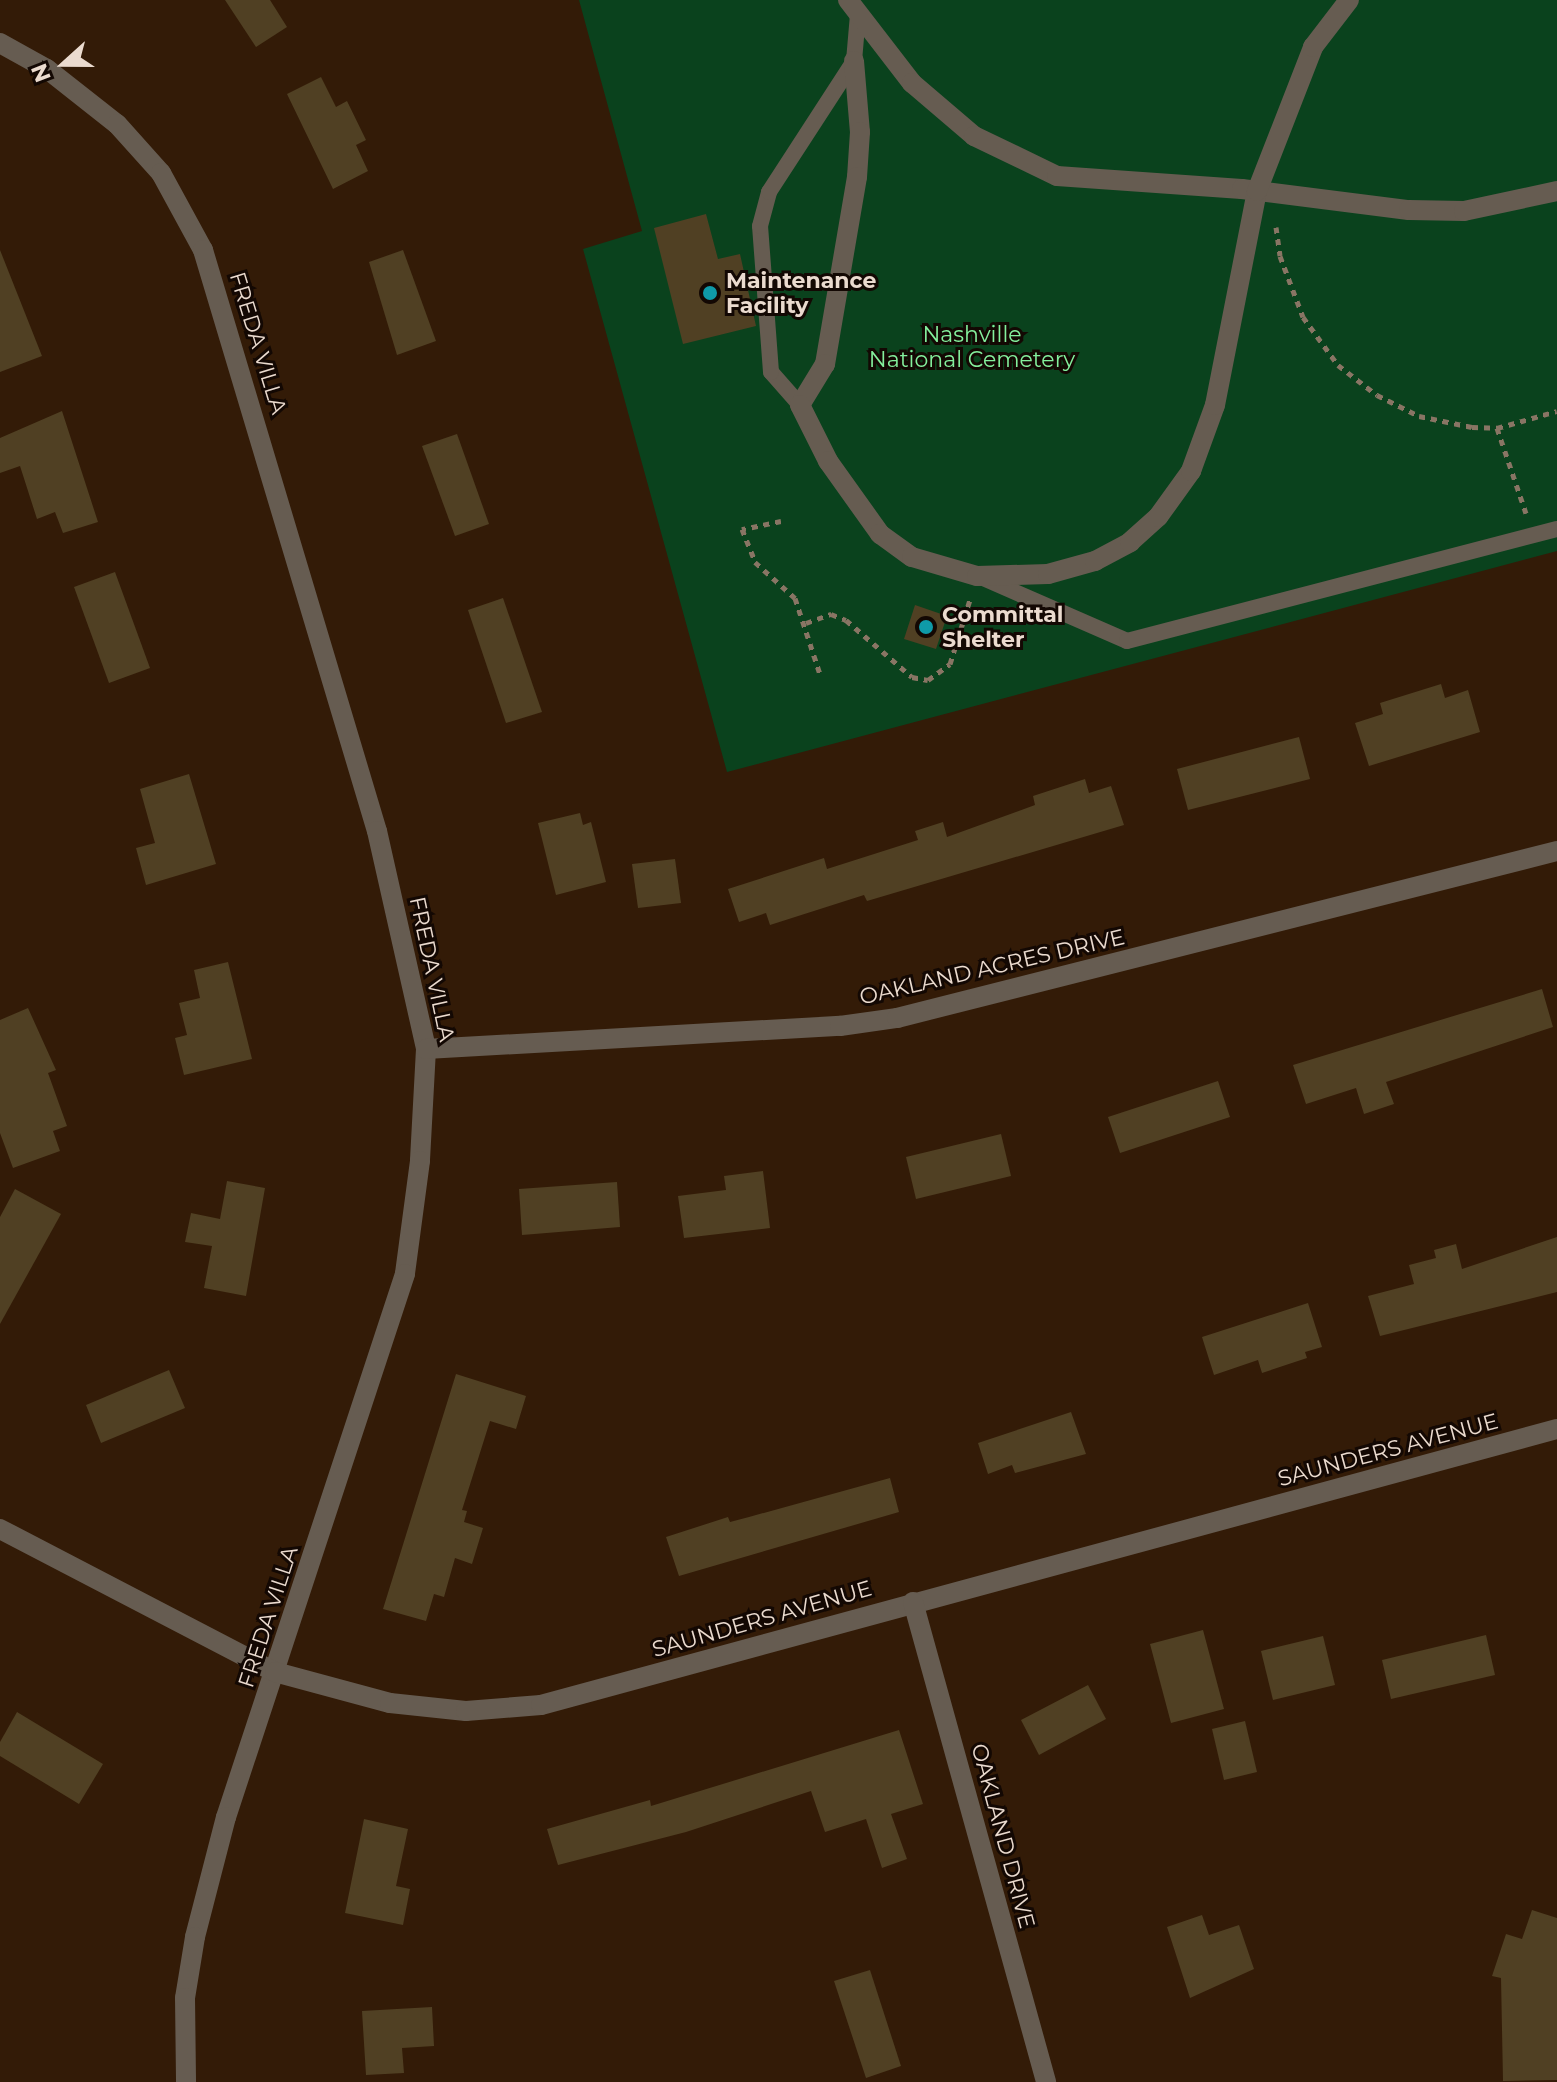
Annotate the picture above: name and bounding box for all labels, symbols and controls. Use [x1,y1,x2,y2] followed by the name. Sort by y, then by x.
[24,24,104,104] north arrow
[25,60,57,86] text: N
[726,267,876,318] place label: Maintenance Facility
[224,269,292,417] street label: FREDA VILLA
[701,284,719,302] marker: Maintenance Facility
[869,321,1075,372] park label: Nashville National Cemetery
[942,601,1063,652] place label: Committal Shelter
[917,618,935,636] marker: Committal Shelter
[404,894,460,1044] street label: FREDA VILLA
[857,924,1127,1010] street label: OAKLAND ACRES DRIVE
[1275,1408,1501,1492] street label: SAUNDERS AVENUE
[233,1543,303,1691] street label: FREDA VILLA
[649,1575,875,1663] street label: SAUNDERS AVENUE
[966,1741,1040,1931] street label: OAKLAND DRIVE

